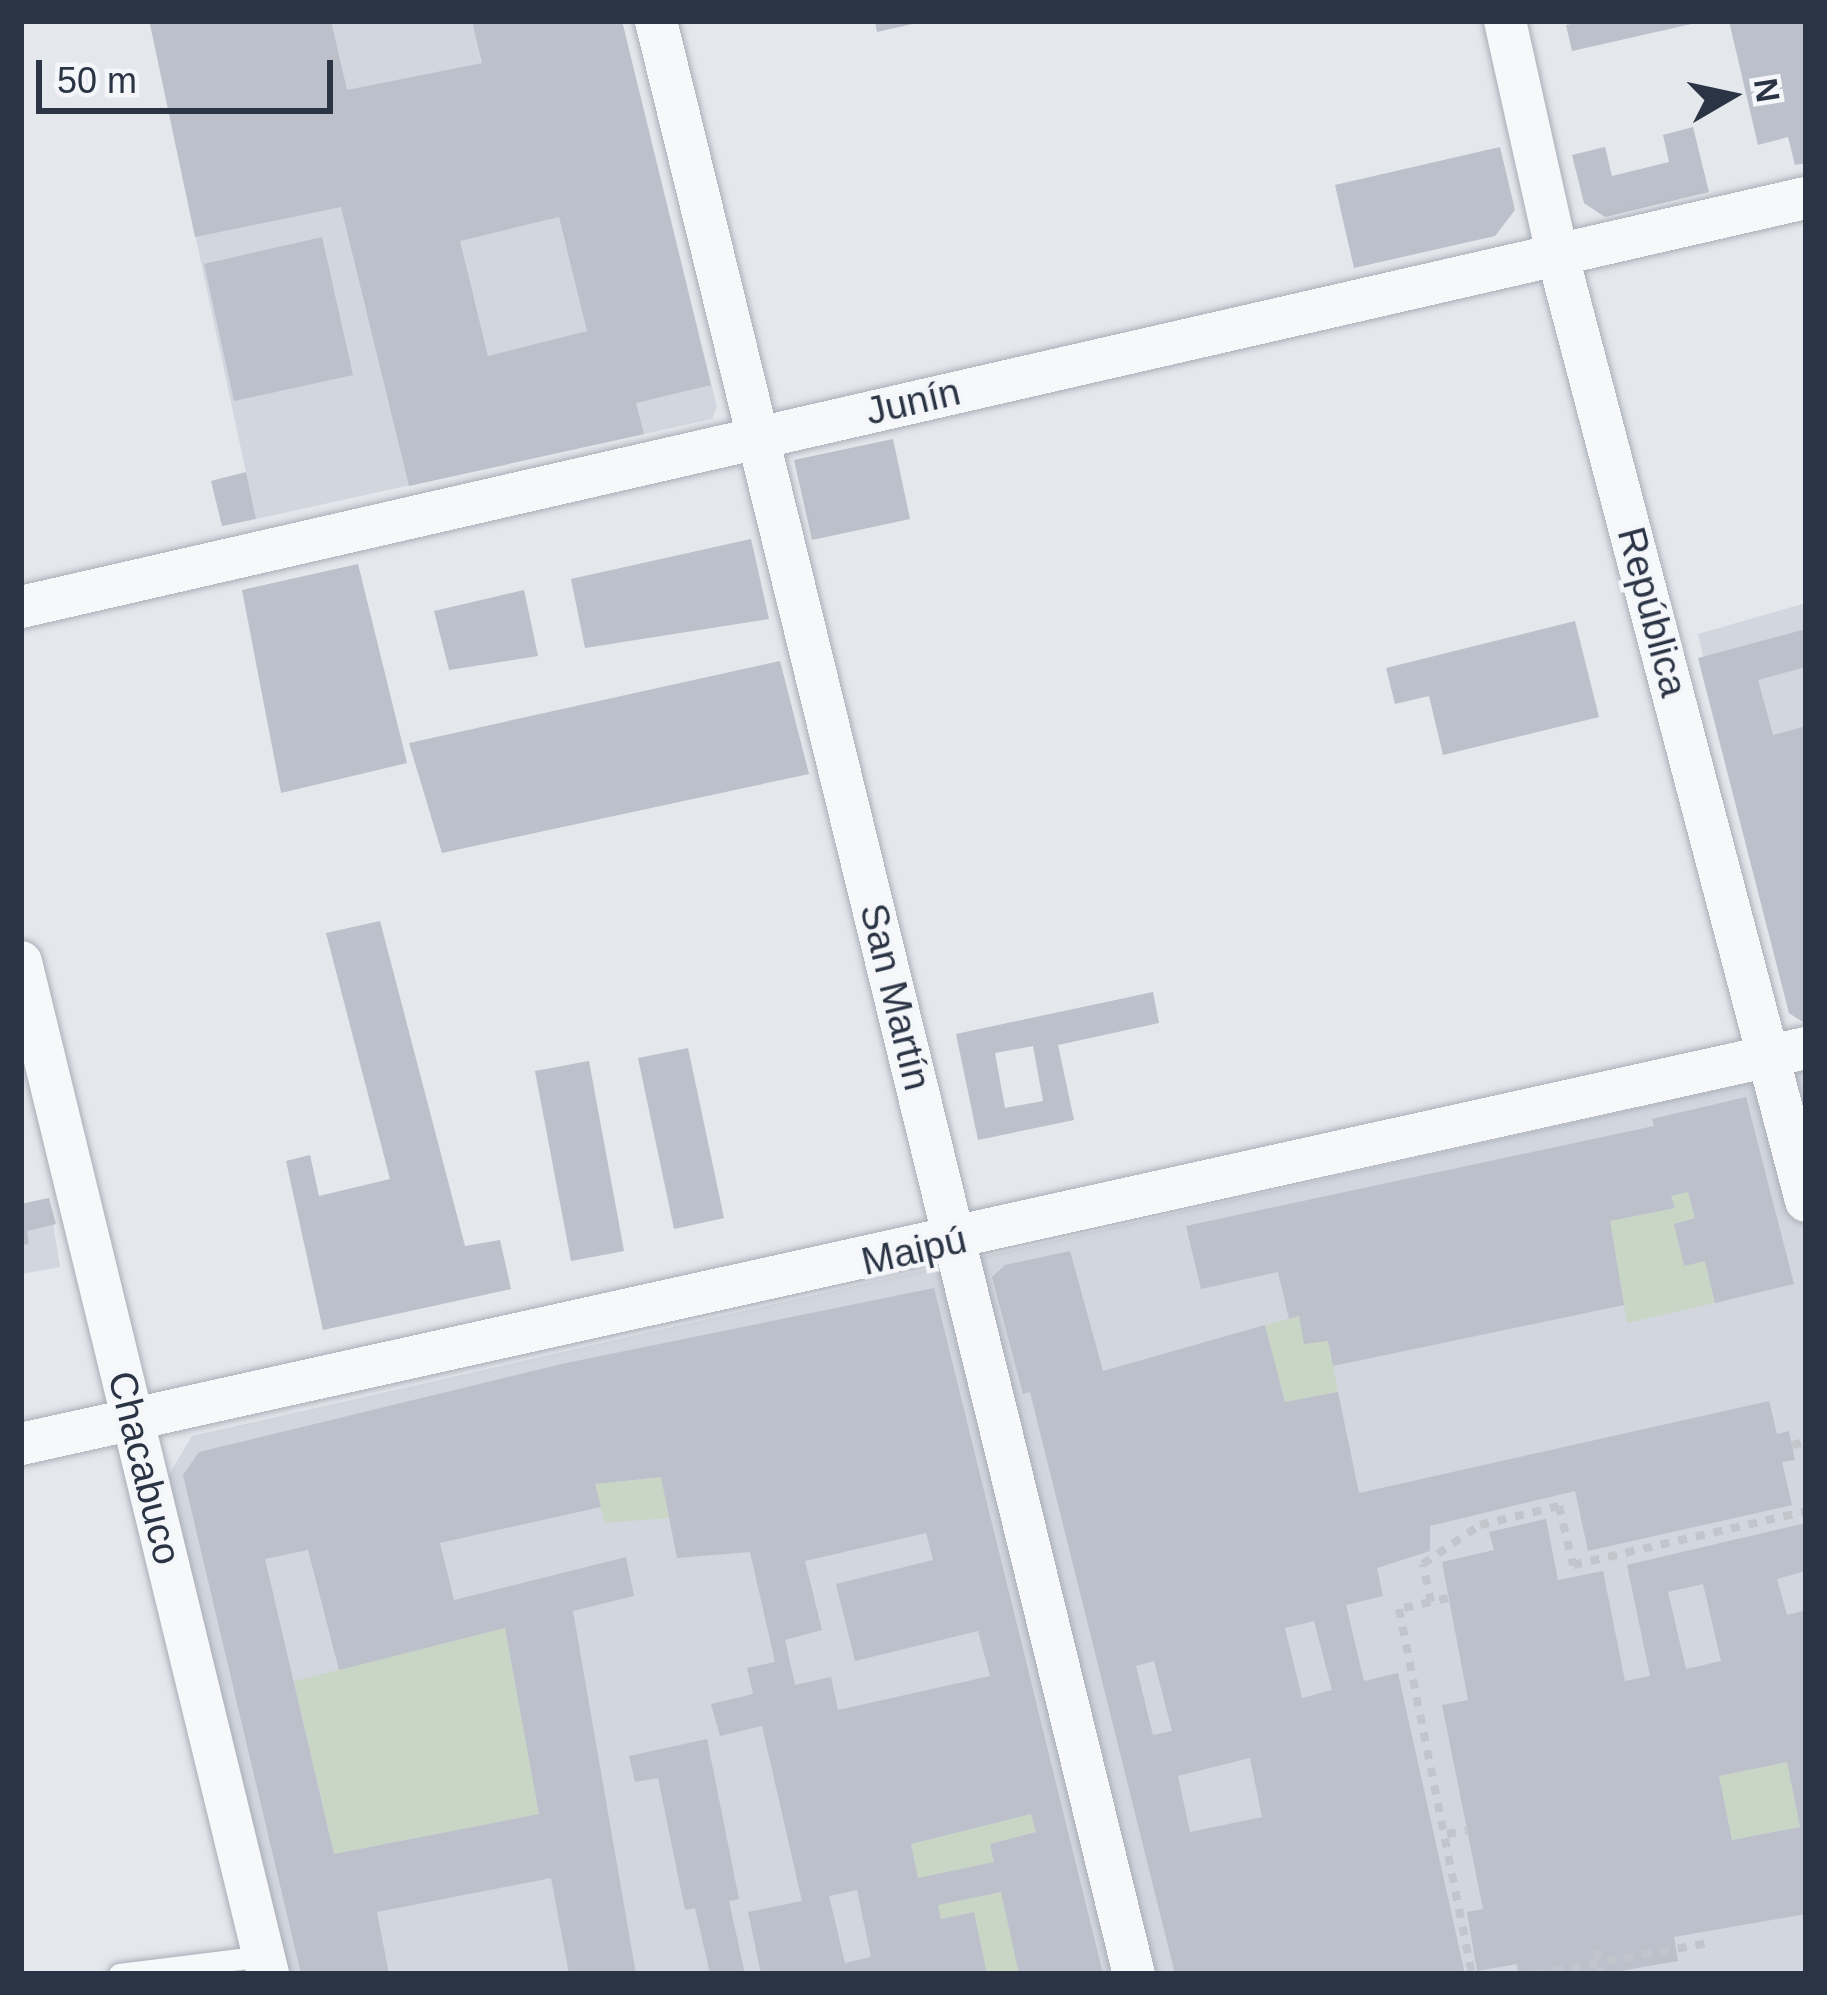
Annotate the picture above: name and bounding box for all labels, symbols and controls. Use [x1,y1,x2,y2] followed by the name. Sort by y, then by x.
[42,36,339,110] scale bar
[1671,36,1791,156] north arrow
[57,60,137,101] text: 50 m
[1747,76,1787,105] text: N
[861,368,965,436] street label: Junín
[1607,522,1697,702] street label: República
[849,899,941,1095] street label: San Martín
[857,1216,971,1286] street label: Maipú
[97,1367,191,1569] street label: Chacabuco

